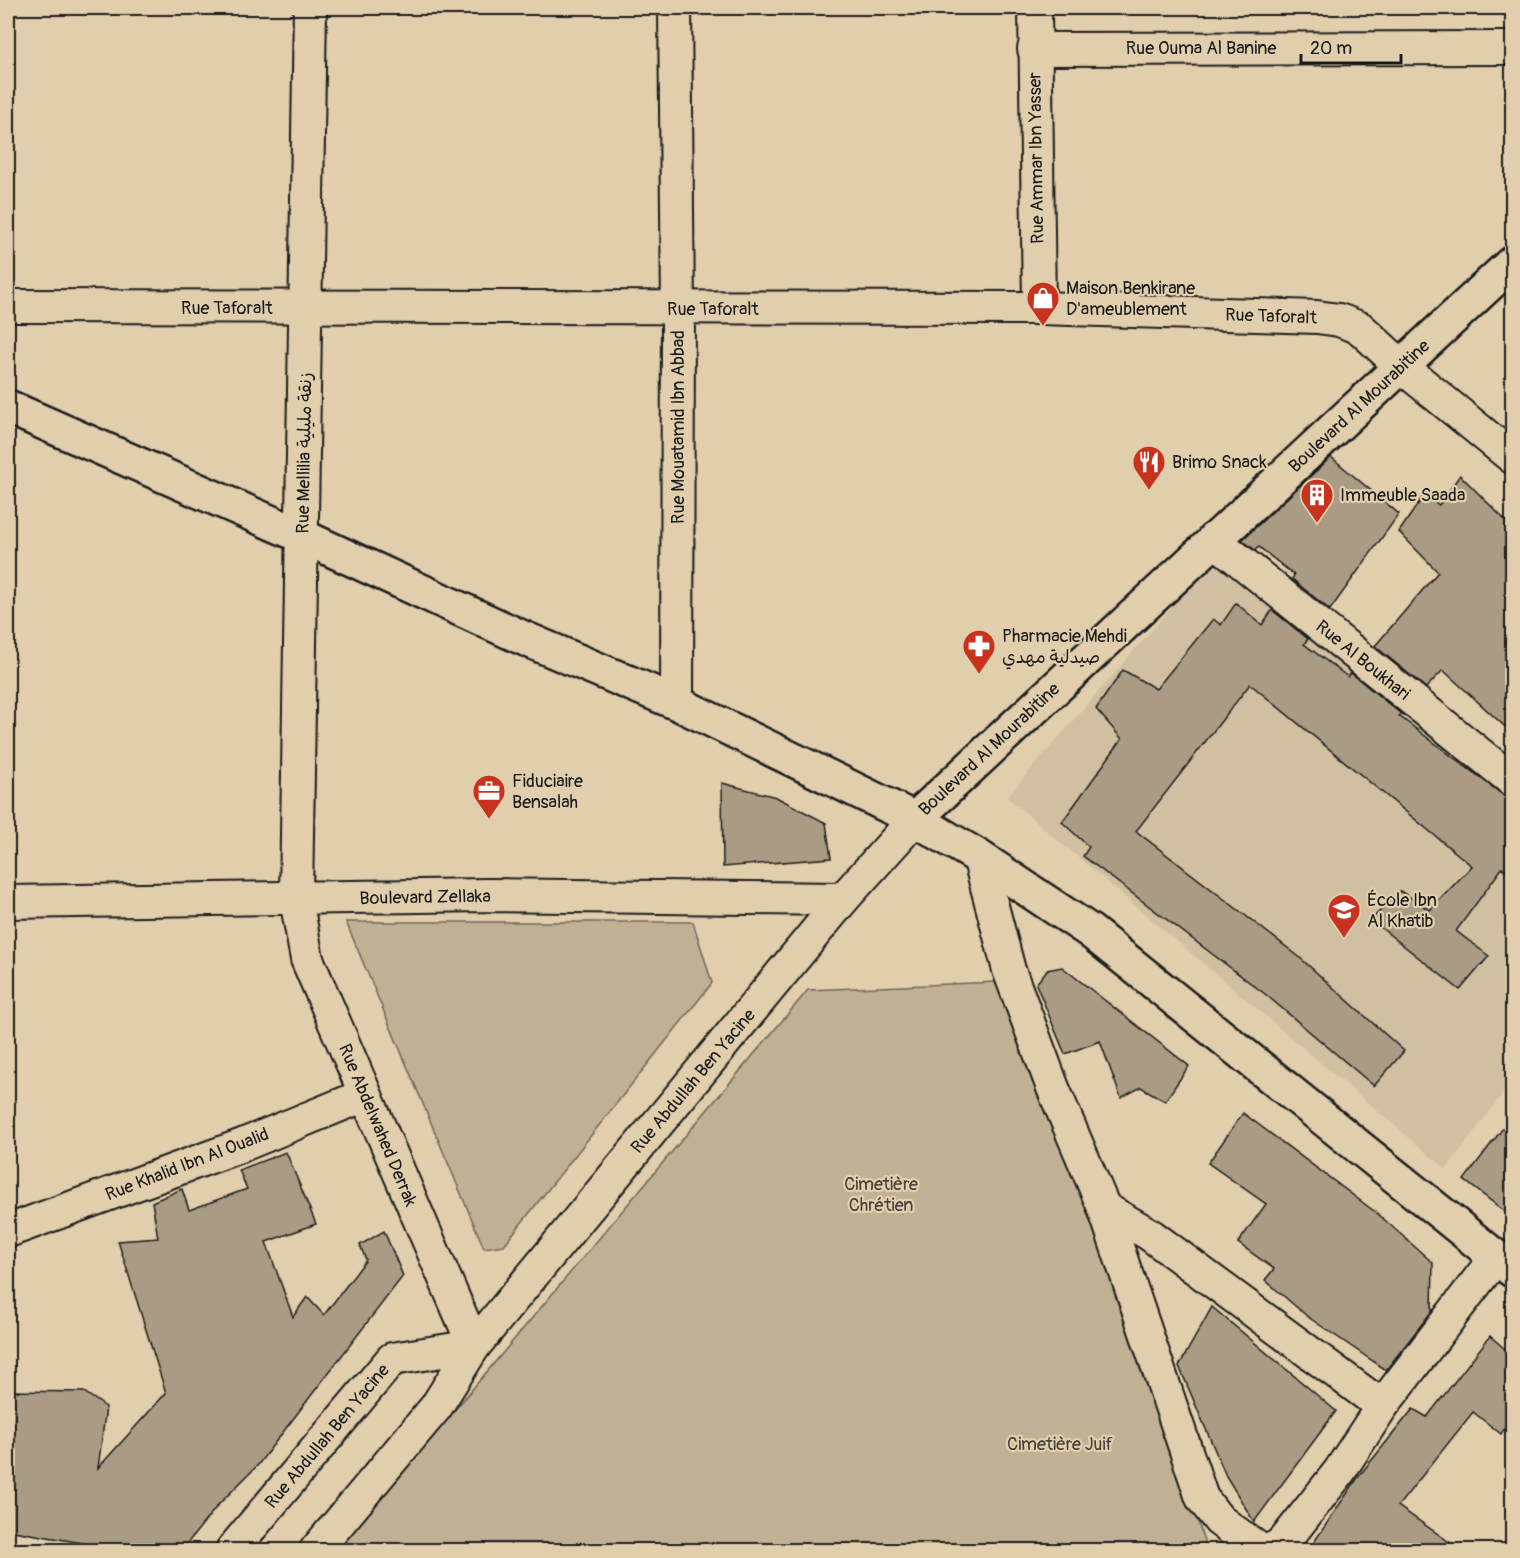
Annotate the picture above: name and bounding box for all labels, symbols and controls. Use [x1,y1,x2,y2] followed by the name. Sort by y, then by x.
[1301,27,1402,65] scale bar
[1126,37,1276,60] street label: Rue Ouma Al Banine
[1310,37,1352,60] text: 20 m
[1023,71,1049,244] street label: Rue Ammar Ibn Yasser
[1066,277,1195,321] place label: Maison Benkirane D'ameublement
[1025,280,1061,327] shop icon: Maison Benkirane D'ameublement
[181,297,274,320] street label: Rue Taforalt
[667,298,760,321] street label: Rue Taforalt
[1225,303,1318,330] street label: Rue Taforalt
[667,330,690,524] street label: Rue Mouatamid Ibn Abbad
[1284,335,1435,478] street label: Boulevard Al Mourabitine
[292,372,317,534] street label: Rue Mellilia زنقة مليلية
[1131,444,1167,491] restaurant icon: Brimo Snack
[1172,451,1267,474] place label: Brimo Snack
[1299,477,1335,524] building icon: Immeuble Saada
[1340,484,1465,507] place label: Immeuble Saada
[1311,615,1415,706] street label: Rue Al Boukhari
[1002,625,1127,670] place label: Pharmacie Mehdi صيدلية مهدي
[961,628,997,675] pharmacy icon: Pharmacie Mehdi صيدلية مهدي
[914,678,1065,821] street label: Boulevard Al Mourabitine
[512,770,583,814] place label: Fiduciaire Bensalah
[471,773,507,820] office icon: Fiduciaire Bensalah
[359,885,491,910] street label: Boulevard Zellaka
[1367,889,1437,933] place label: École Ibn Al Khatib
[1326,892,1362,939] school or university icon: École Ibn Al Khatib
[626,1004,761,1158] street label: Rue Abdullah Ben Yacine
[333,1040,422,1210] street label: Rue Abdelwahed Derrak
[102,1123,272,1206] street label: Rue Khalid Ibn Al Oualid
[844,1173,918,1217] park label: Cimetière Chrétien
[260,1359,395,1513] street label: Rue Abdullah Ben Yacine
[1007,1433,1114,1456] park label: Cimetière Juif

